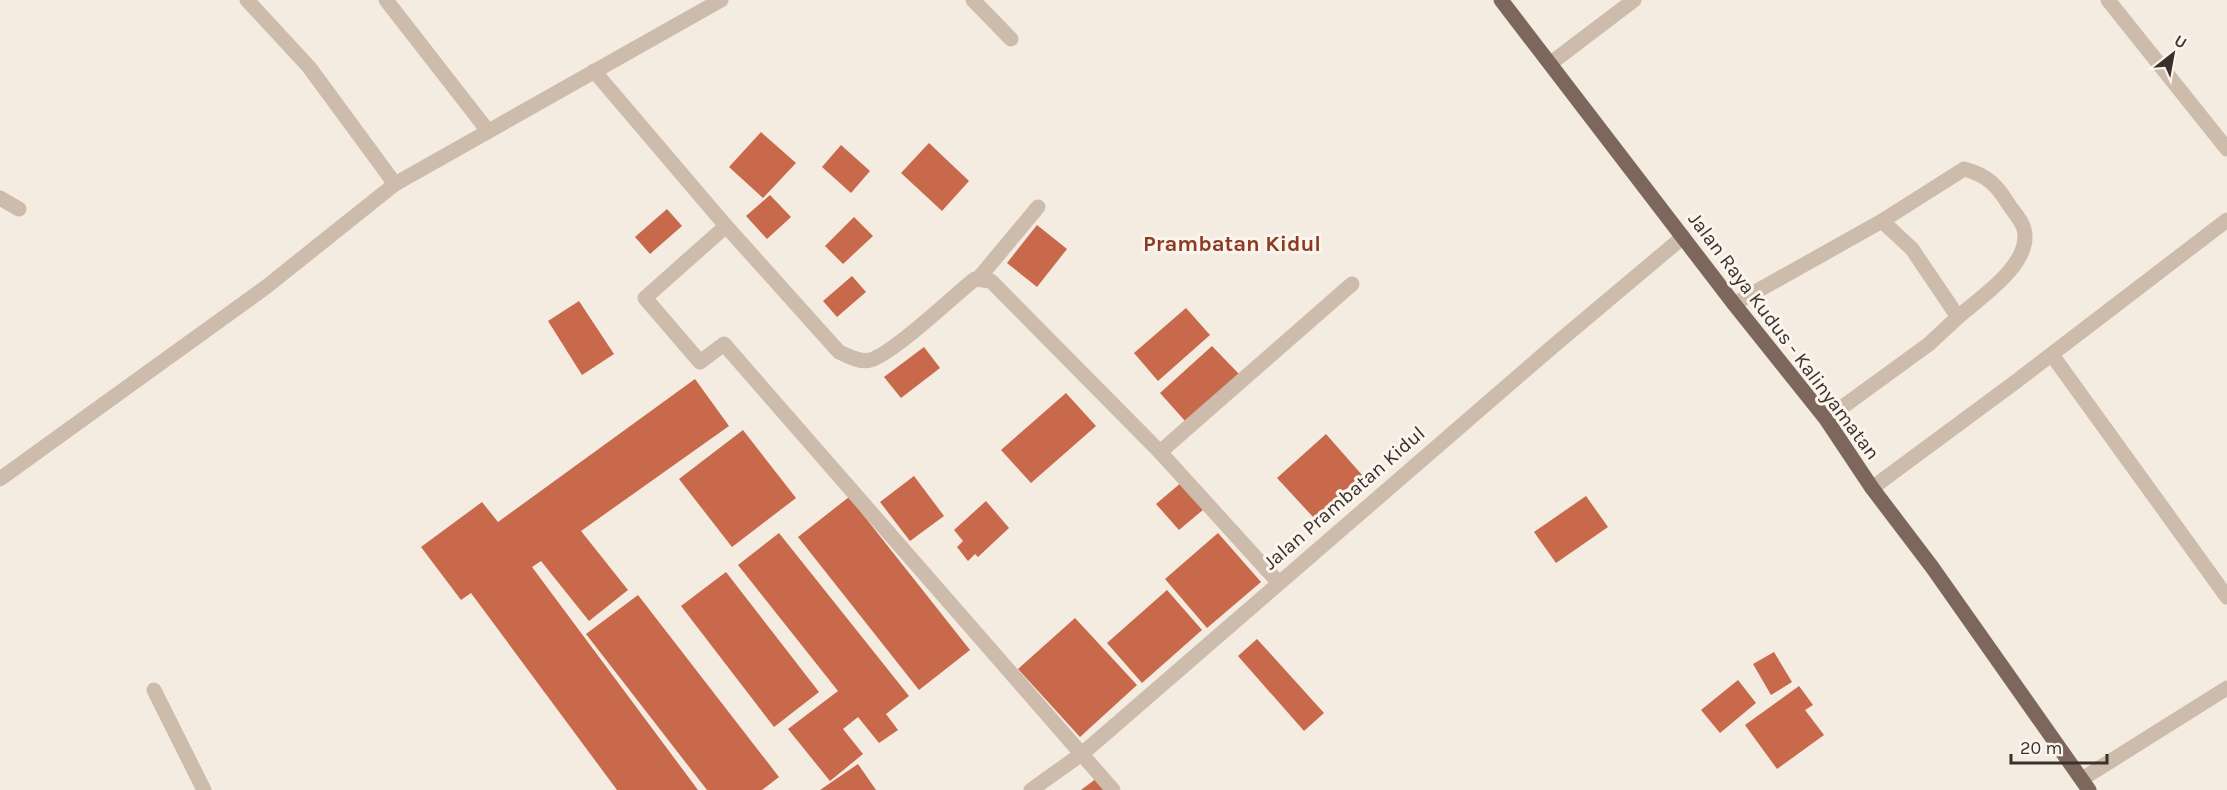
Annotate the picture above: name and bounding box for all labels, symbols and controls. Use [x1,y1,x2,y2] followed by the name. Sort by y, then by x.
[2143,24,2203,84] north arrow
[2171,31,2190,53] text: U
[1683,208,1885,464] street label: Jalan Raya Kudus - Kalinyamatan
[1143,231,1321,257] district label: Prambatan Kidul
[1259,422,1429,574] street label: Jalan Prambatan Kidul
[2011,727,2107,765] scale bar
[2020,737,2062,759] text: 20 m

